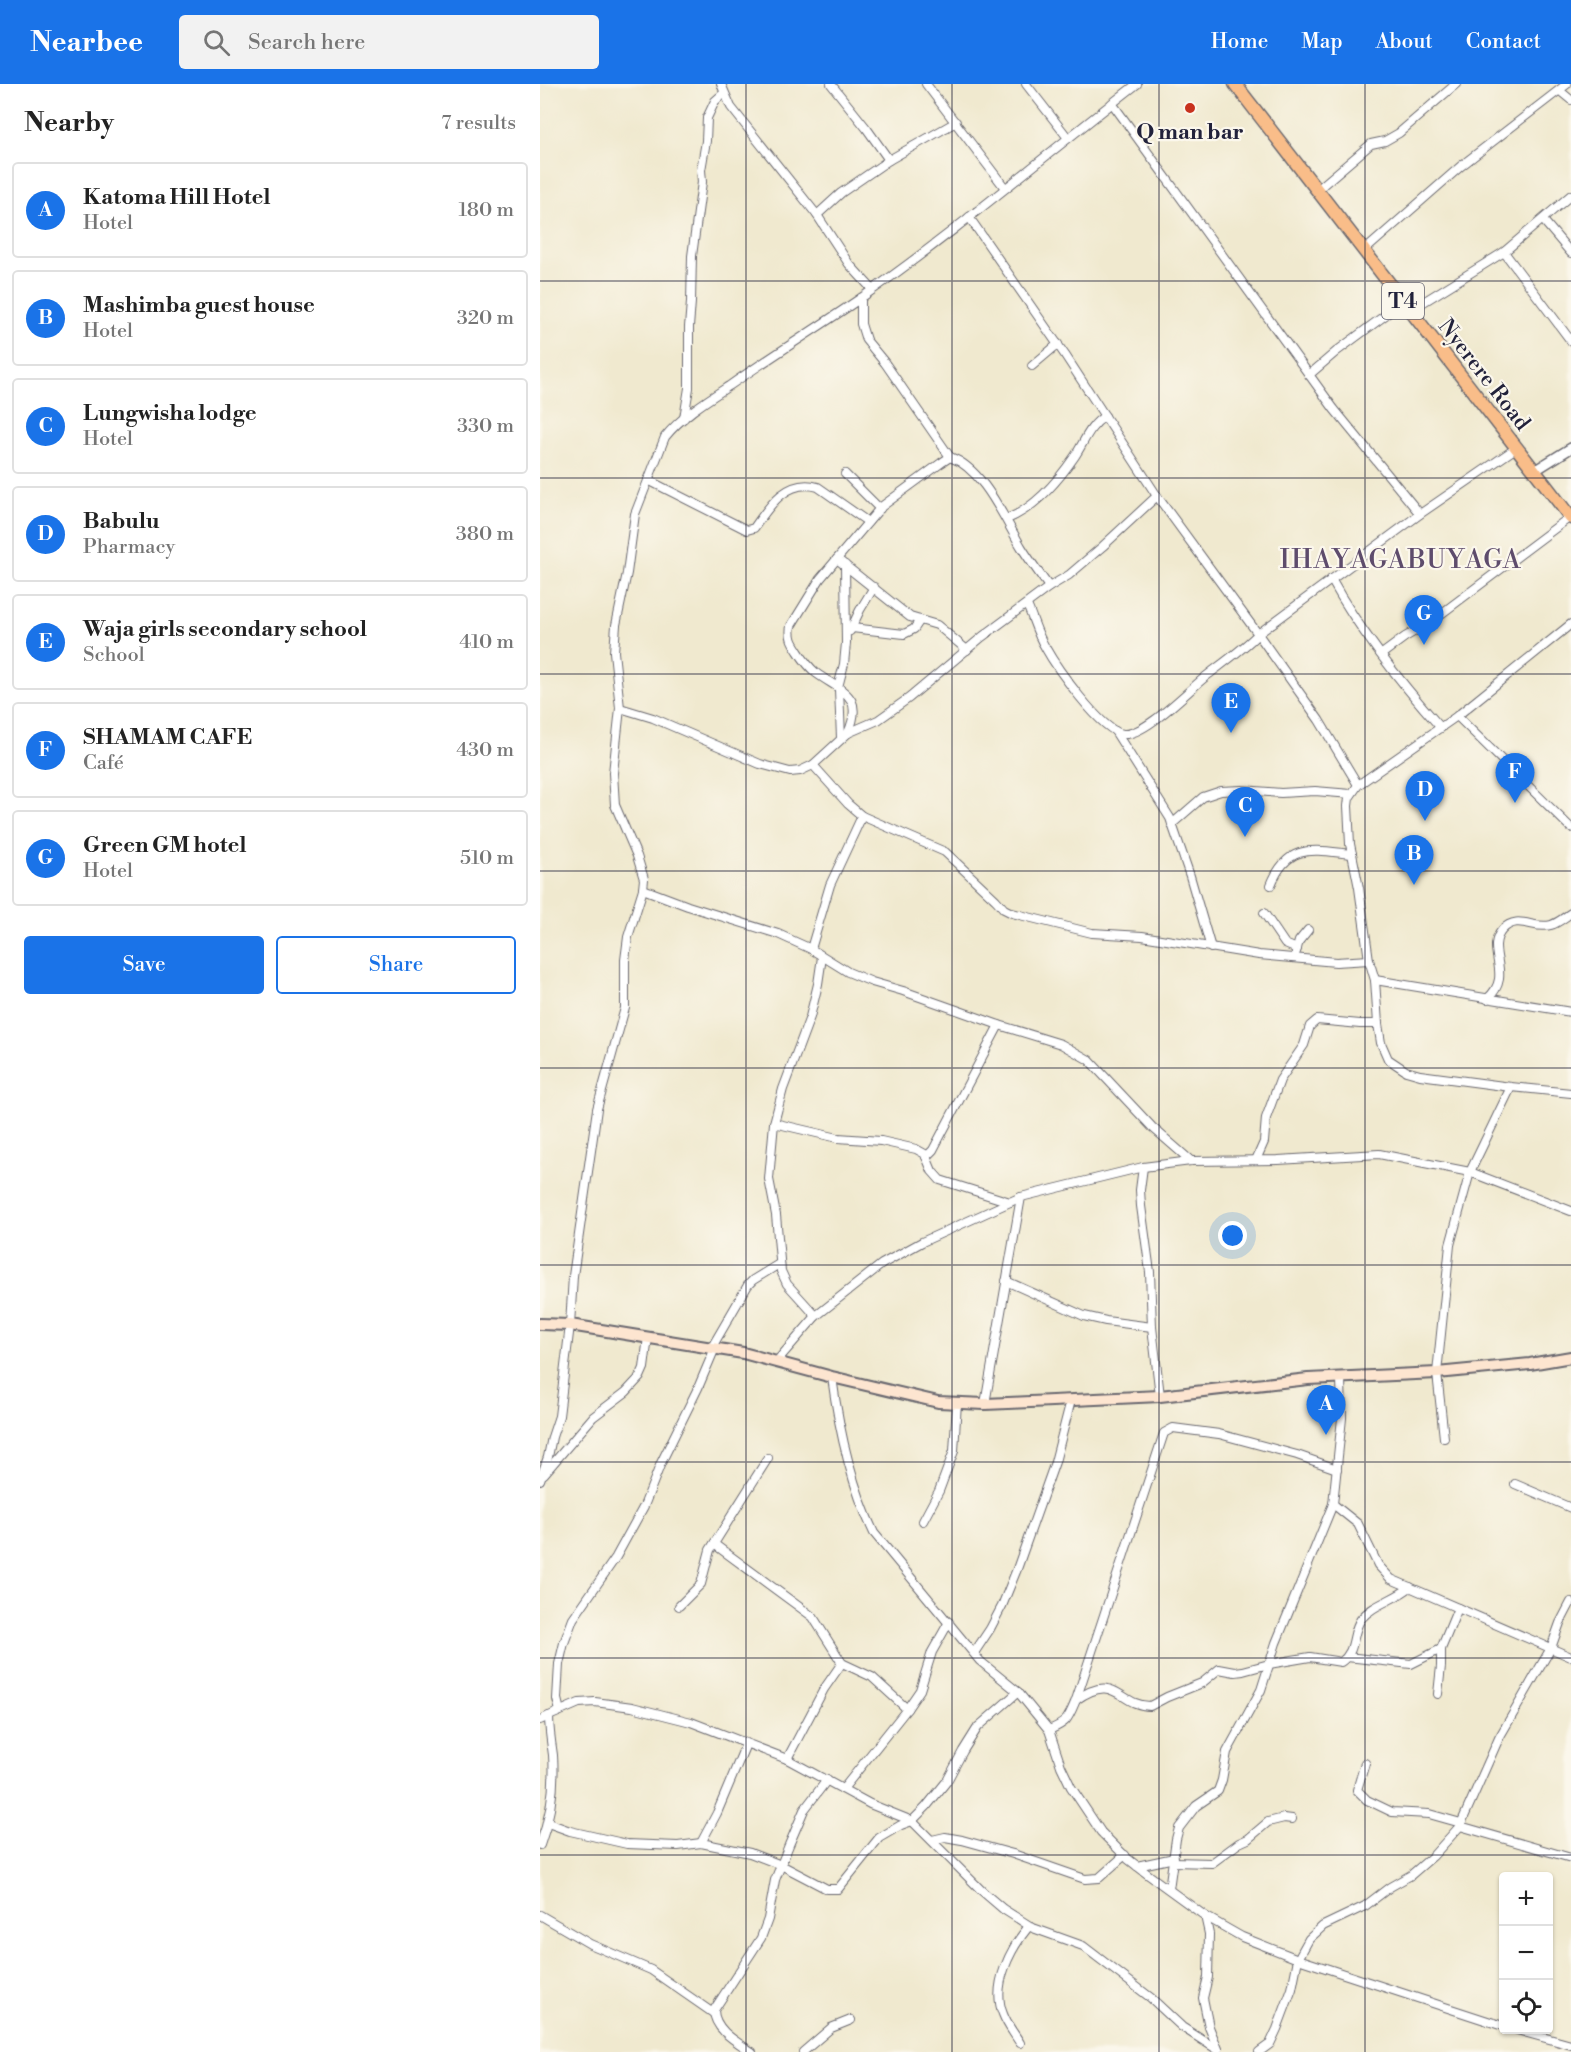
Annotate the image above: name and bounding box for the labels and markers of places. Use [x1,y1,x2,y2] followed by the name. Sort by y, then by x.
[1183,101,1197,115] marker: Q man bar
[1136,119,1244,146] place label: Q man bar
[1404,596,1444,645] pin: G
[1212,684,1250,733] pin: E
[1496,754,1534,803] pin: F
[1406,772,1444,821] pin: D
[1226,788,1264,837] pin: C
[1394,836,1434,885] pin: B
[1306,1386,1346,1435] pin: A

